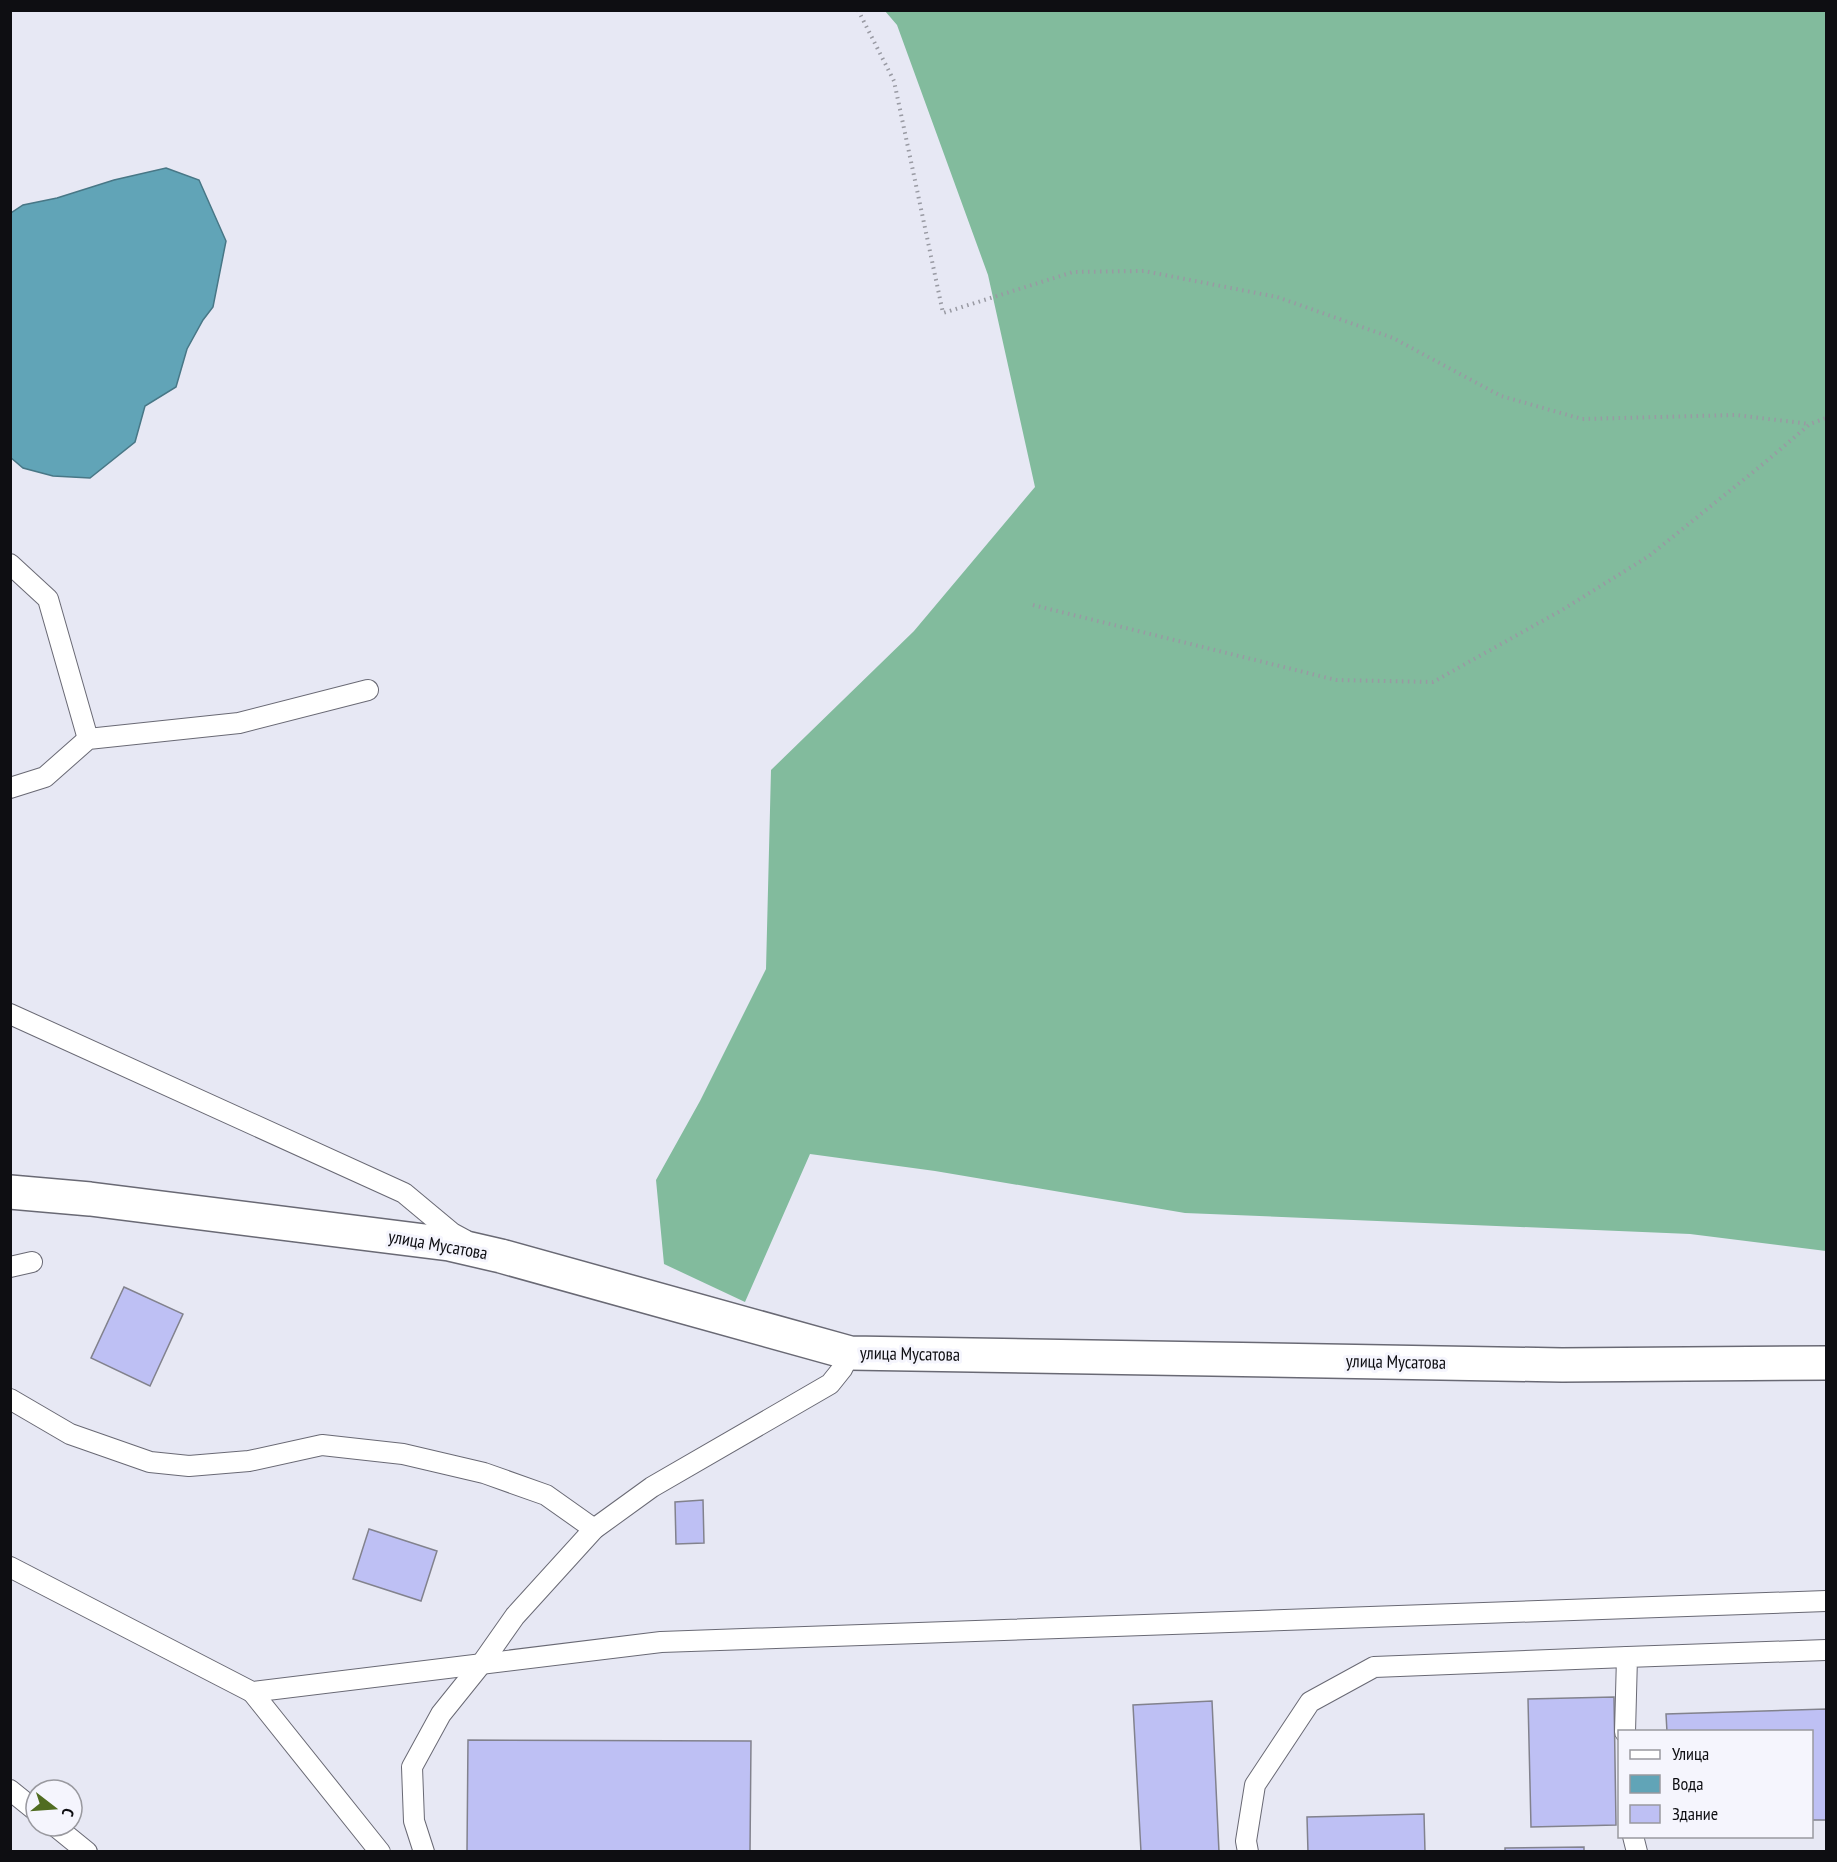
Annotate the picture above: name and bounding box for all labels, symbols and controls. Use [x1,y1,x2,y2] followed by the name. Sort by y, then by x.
[387,1224,489,1265] street label: улица Мусатова
[860,1341,960,1366] street label: улица Мусатова
[1346,1349,1446,1374] street label: улица Мусатова
[1618,1730,1813,1838] legend
[1672,1742,1709,1765] text: Улица
[1672,1772,1703,1795] text: Вода
[24,1778,84,1838] north arrow
[1672,1802,1718,1825] text: Здание
[58,1806,79,1819] text: С

